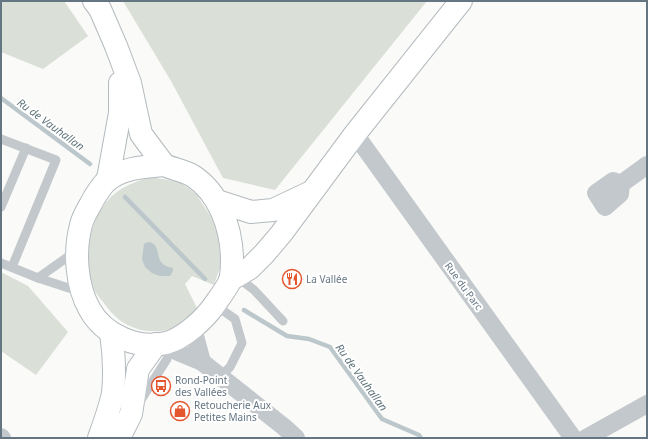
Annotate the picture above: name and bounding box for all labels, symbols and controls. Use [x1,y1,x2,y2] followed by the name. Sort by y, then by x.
[14,95,88,153] water label: Ru de Vauhallan
[442,259,486,313] street label: Rue du Parc
[281,268,303,290] restaurant icon: La Vallée
[306,272,348,286] place label: La Vallée
[333,340,391,414] water label: Ru de Vauhallan
[175,373,228,399] place label: Rond-Point des Vallées
[150,375,172,397] bus stop icon: Rond-Point des Vallées
[194,398,272,424] place label: Retoucherie Aux Petites Mains
[169,400,191,422] shop icon: Retoucherie Aux Petites Mains

